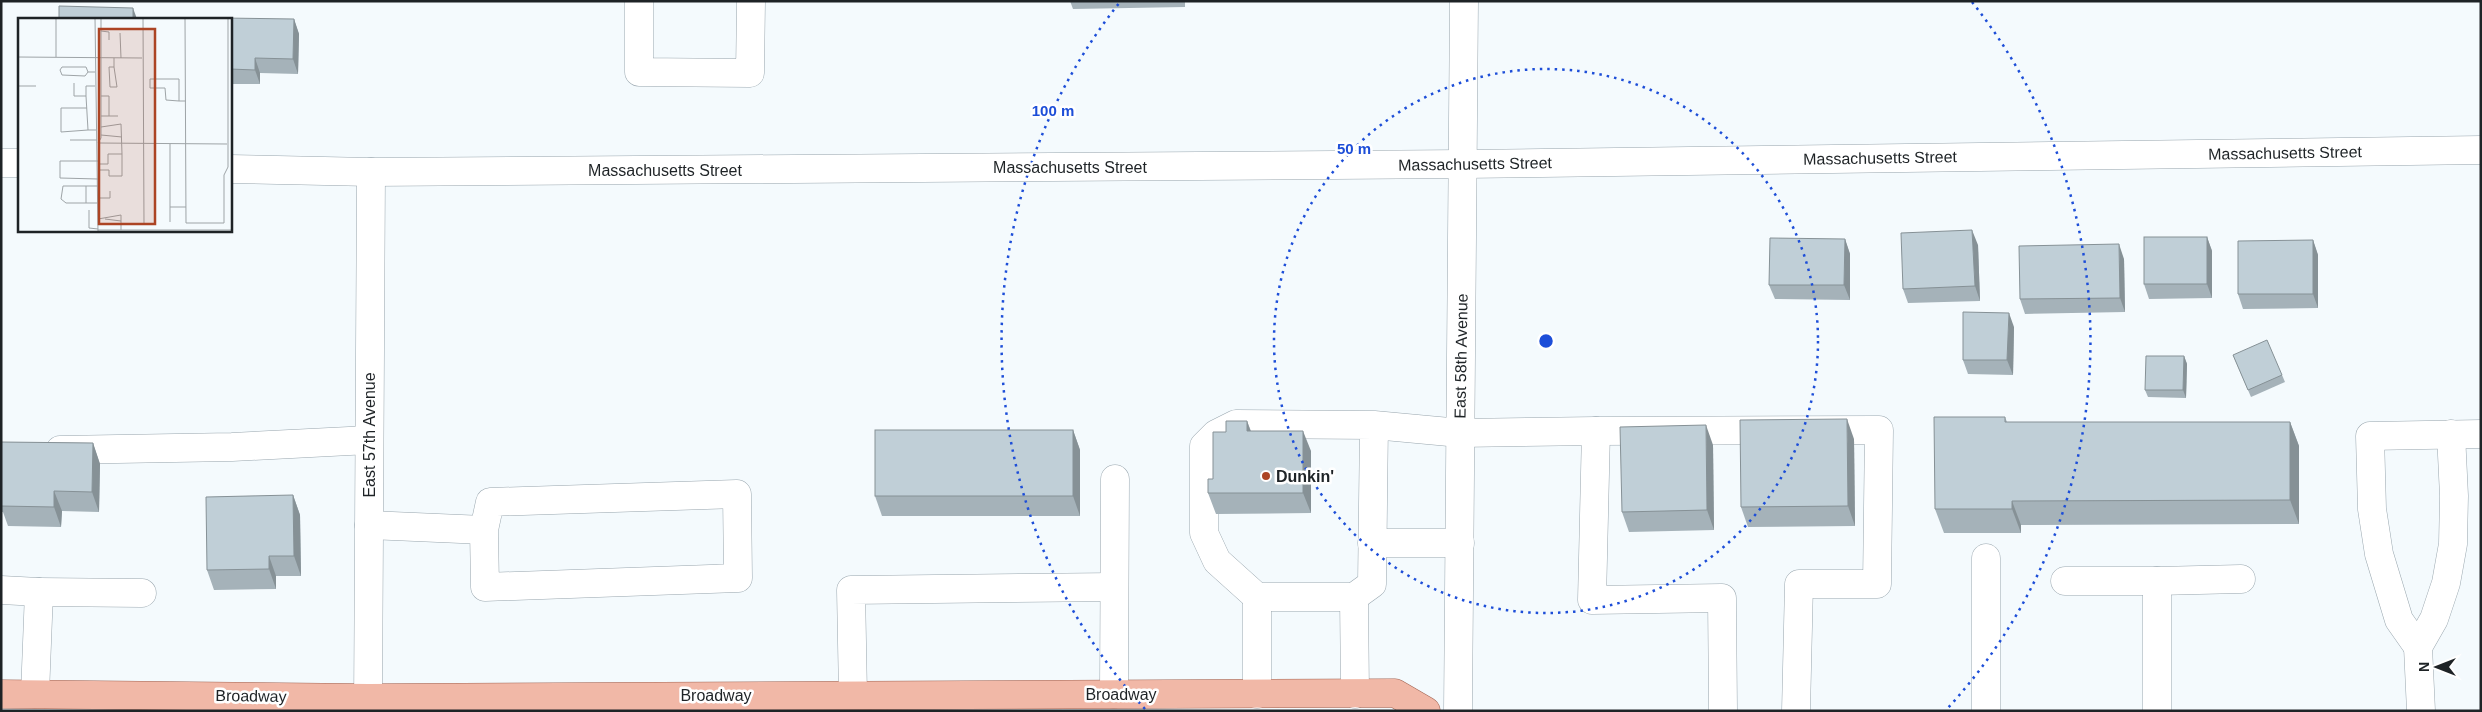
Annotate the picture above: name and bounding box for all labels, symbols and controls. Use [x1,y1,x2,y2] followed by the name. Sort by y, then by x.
[18,18,231,231] inset map
[1032,102,1074,119] text: 100 m
[1337,140,1371,157] text: 50 m
[2208,143,2363,163] street label: Massachusetts Street
[1803,148,1958,168] street label: Massachusetts Street
[1398,154,1553,174] street label: Massachusetts Street
[993,159,1147,176] street label: Massachusetts Street
[588,162,742,179] street label: Massachusetts Street
[1451,293,1471,419] street label: East 58th Avenue
[1537,332,1555,350] centre of rings
[361,372,378,498] street label: East 57th Avenue
[1276,468,1334,485] place label: Dunkin'
[1260,470,1272,482] marker: Dunkin'
[2412,642,2462,692] north arrow
[2416,662,2432,672] text: N
[1085,686,1157,703] street label: Broadway
[215,687,287,705] street label: Broadway
[680,687,752,704] street label: Broadway

